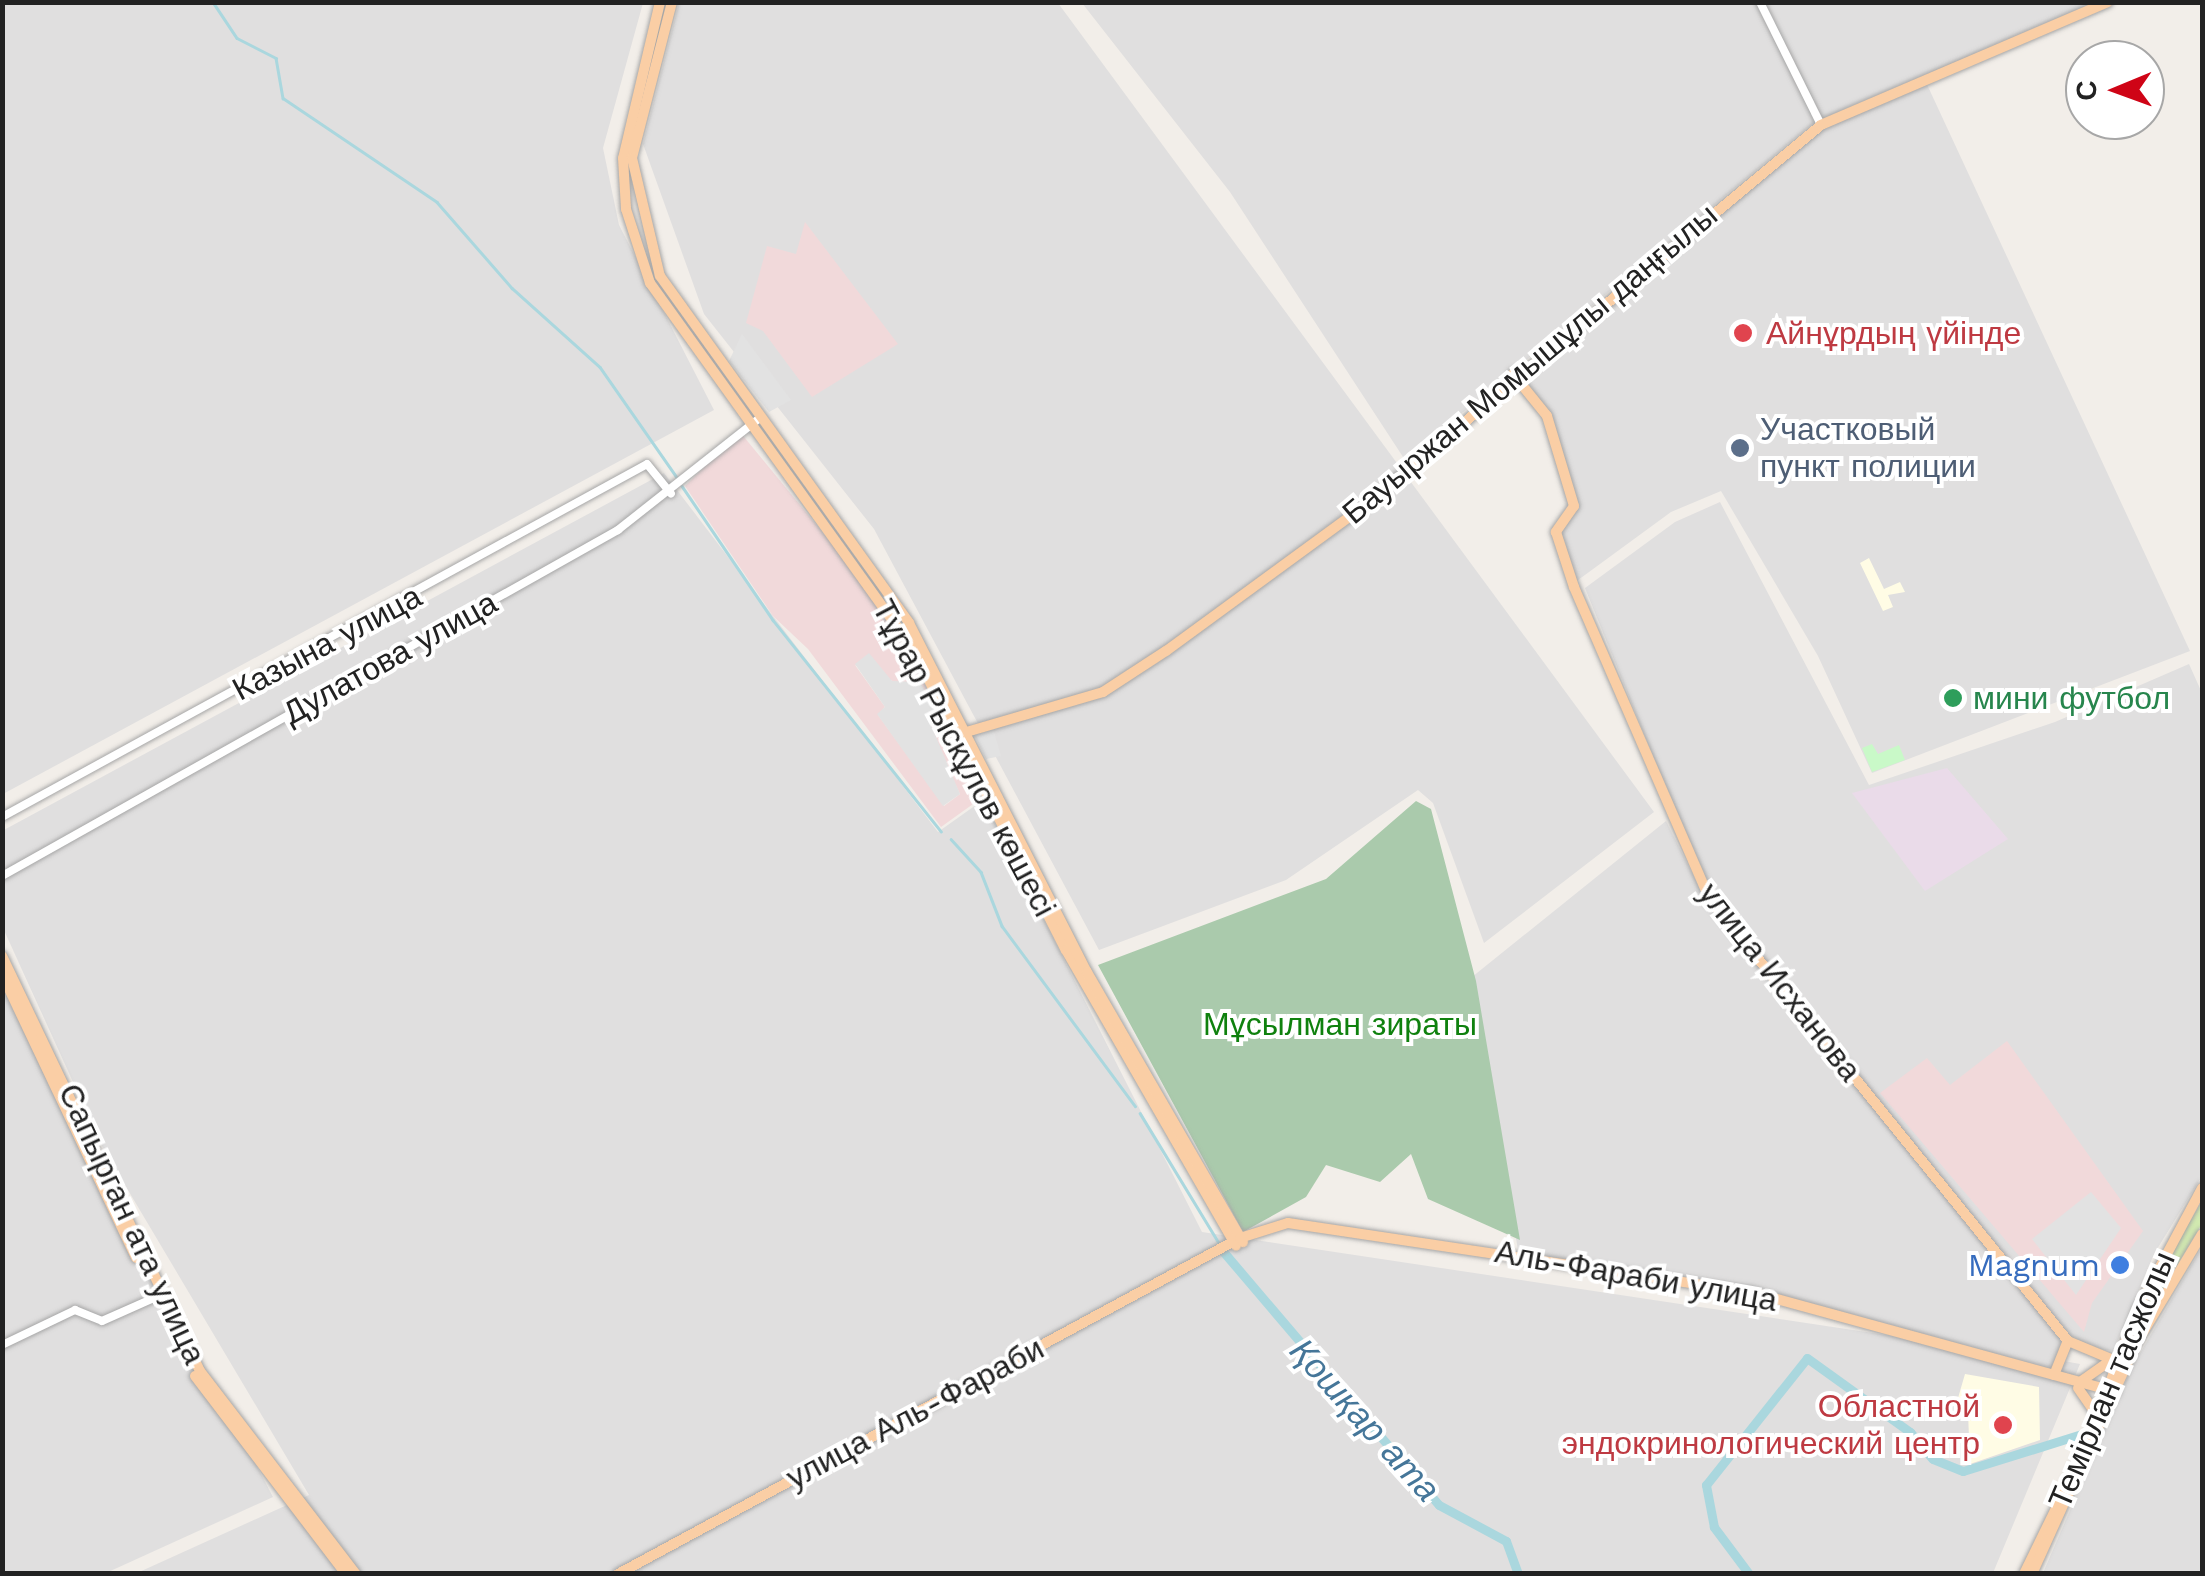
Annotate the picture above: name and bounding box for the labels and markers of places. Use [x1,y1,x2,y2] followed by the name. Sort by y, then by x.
[1766,314,2021,352] place label: Айнұрдың үйінде
[1730,320,1756,346] marker: Айнұрдың үйінде
[1760,411,1976,486] place label: Участковый пункт полиции
[1729,437,1751,459] marker: Участковый пункт полиции
[1973,679,2170,717] place label: мини футбол
[1942,687,1964,709] marker: мини футбол
[1968,1246,2100,1284] place label: Magnum
[2109,1254,2131,1276] marker: Magnum
[1562,1388,1980,1463] place label: Областной эндокринологический центр
[1990,1412,2016,1438] marker: Областной эндокринологический центр

